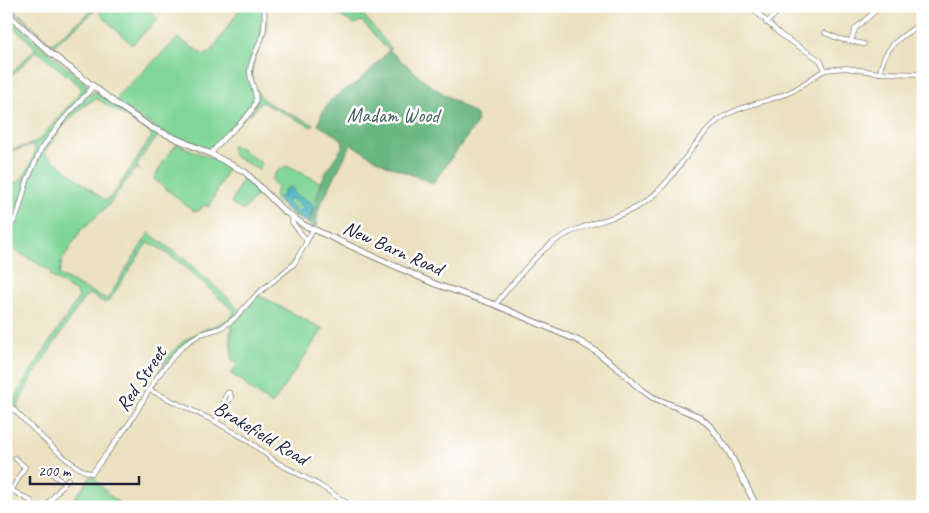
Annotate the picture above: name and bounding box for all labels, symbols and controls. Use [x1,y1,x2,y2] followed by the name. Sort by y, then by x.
[347,103,442,128] park label: Madam Wood
[339,215,450,282] street label: New Barn Road
[110,340,173,416] street label: Red Street
[209,395,315,472] street label: Brakefield Road
[30,453,139,485] scale bar
[38,462,72,481] text: 200 m

